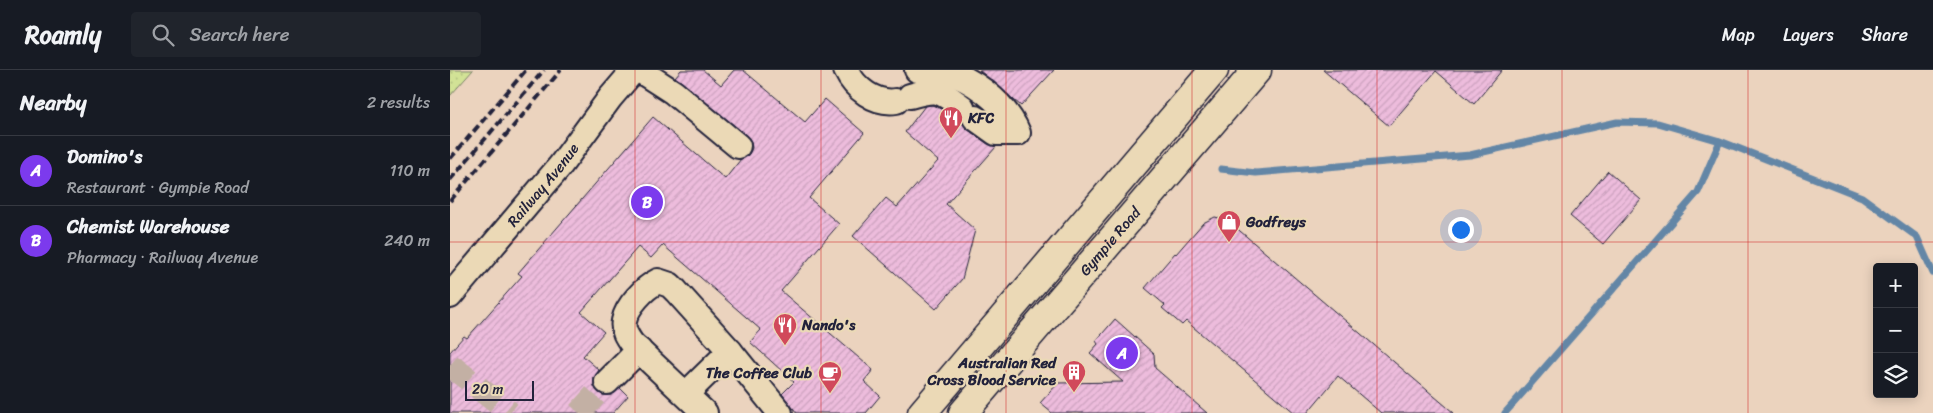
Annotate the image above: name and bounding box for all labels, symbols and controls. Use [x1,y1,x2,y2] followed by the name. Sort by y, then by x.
[131,12,481,57] search box
[25,14,101,56] text: Roamly
[189,18,289,51] text: Search here
[1722,19,1755,51] text: Map
[1783,19,1834,51] text: Layers
[1862,19,1908,51] text: Share
[149,21,177,49] icon: search
[20,84,86,122] text: Nearby
[367,88,430,117] text: 2 results
[938,105,964,139] restaurant icon: KFC
[967,105,994,131] place label: KFC
[501,137,586,233] street label: Railway Avenue
[67,140,142,173] text: Domino's
[31,156,41,185] text: A
[390,156,430,185] text: 110 m
[67,173,249,202] text: Restaurant · Gympie Road
[631,183,663,221] pin: B
[1073,200,1148,282] street label: Gympie Road
[1216,209,1242,243] shop icon: Godfreys
[1245,209,1307,235] place label: Godfreys
[67,210,230,243] text: Chemist Warehouse
[1448,217,1474,243] your location
[31,226,41,255] text: B
[384,226,430,255] text: 240 m
[67,243,258,272] text: Pharmacy · Railway Avenue
[1873,263,1918,398] map controls
[1873,263,1918,308] button: +
[1873,308,1918,353] button: −
[772,312,798,346] restaurant icon: Nando's
[801,312,856,338] place label: Nando's
[1106,334,1138,372] pin: A
[926,350,1058,393] place label: Australian Red Cross Blood Service
[1873,353,1918,398] button: layers
[1061,359,1087,393] building icon: Australian Red Cross Blood Service
[706,360,812,386] place label: The Coffee Club
[817,360,843,394] cafe icon: The Coffee Club
[472,377,503,402] text: 20 m
[465,378,534,401] scale bar

